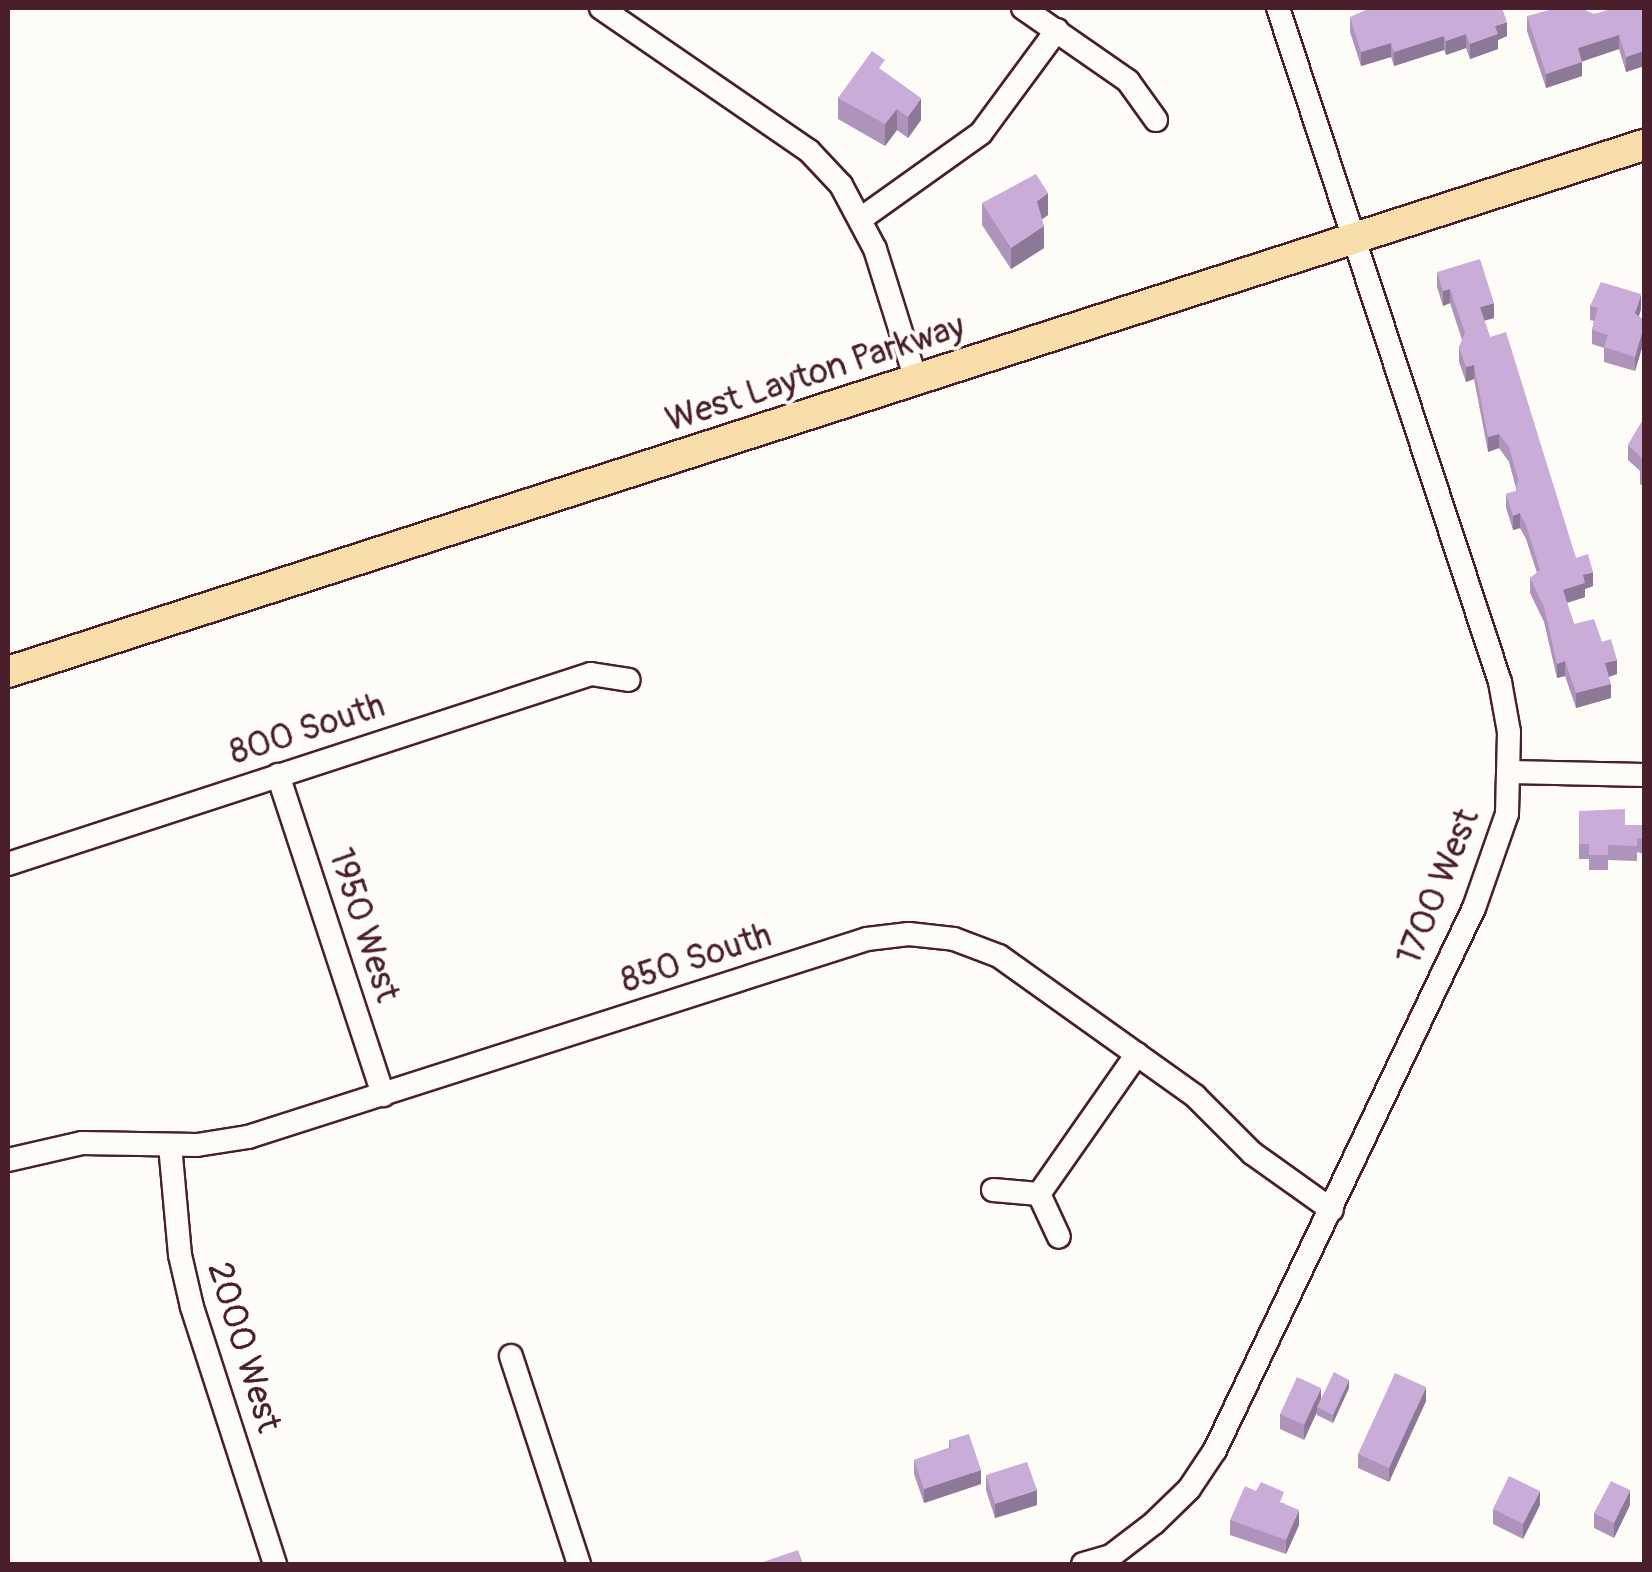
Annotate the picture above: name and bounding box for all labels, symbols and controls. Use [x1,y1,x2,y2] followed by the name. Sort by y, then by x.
[660,305,970,441] street label: West Layton Parkway
[224,684,390,774] street label: 800 South
[1388,803,1488,971] street label: 1700 West
[319,843,409,1007] street label: 1950 West
[616,914,776,1002] street label: 850 South
[198,1257,290,1437] street label: 2000 West

